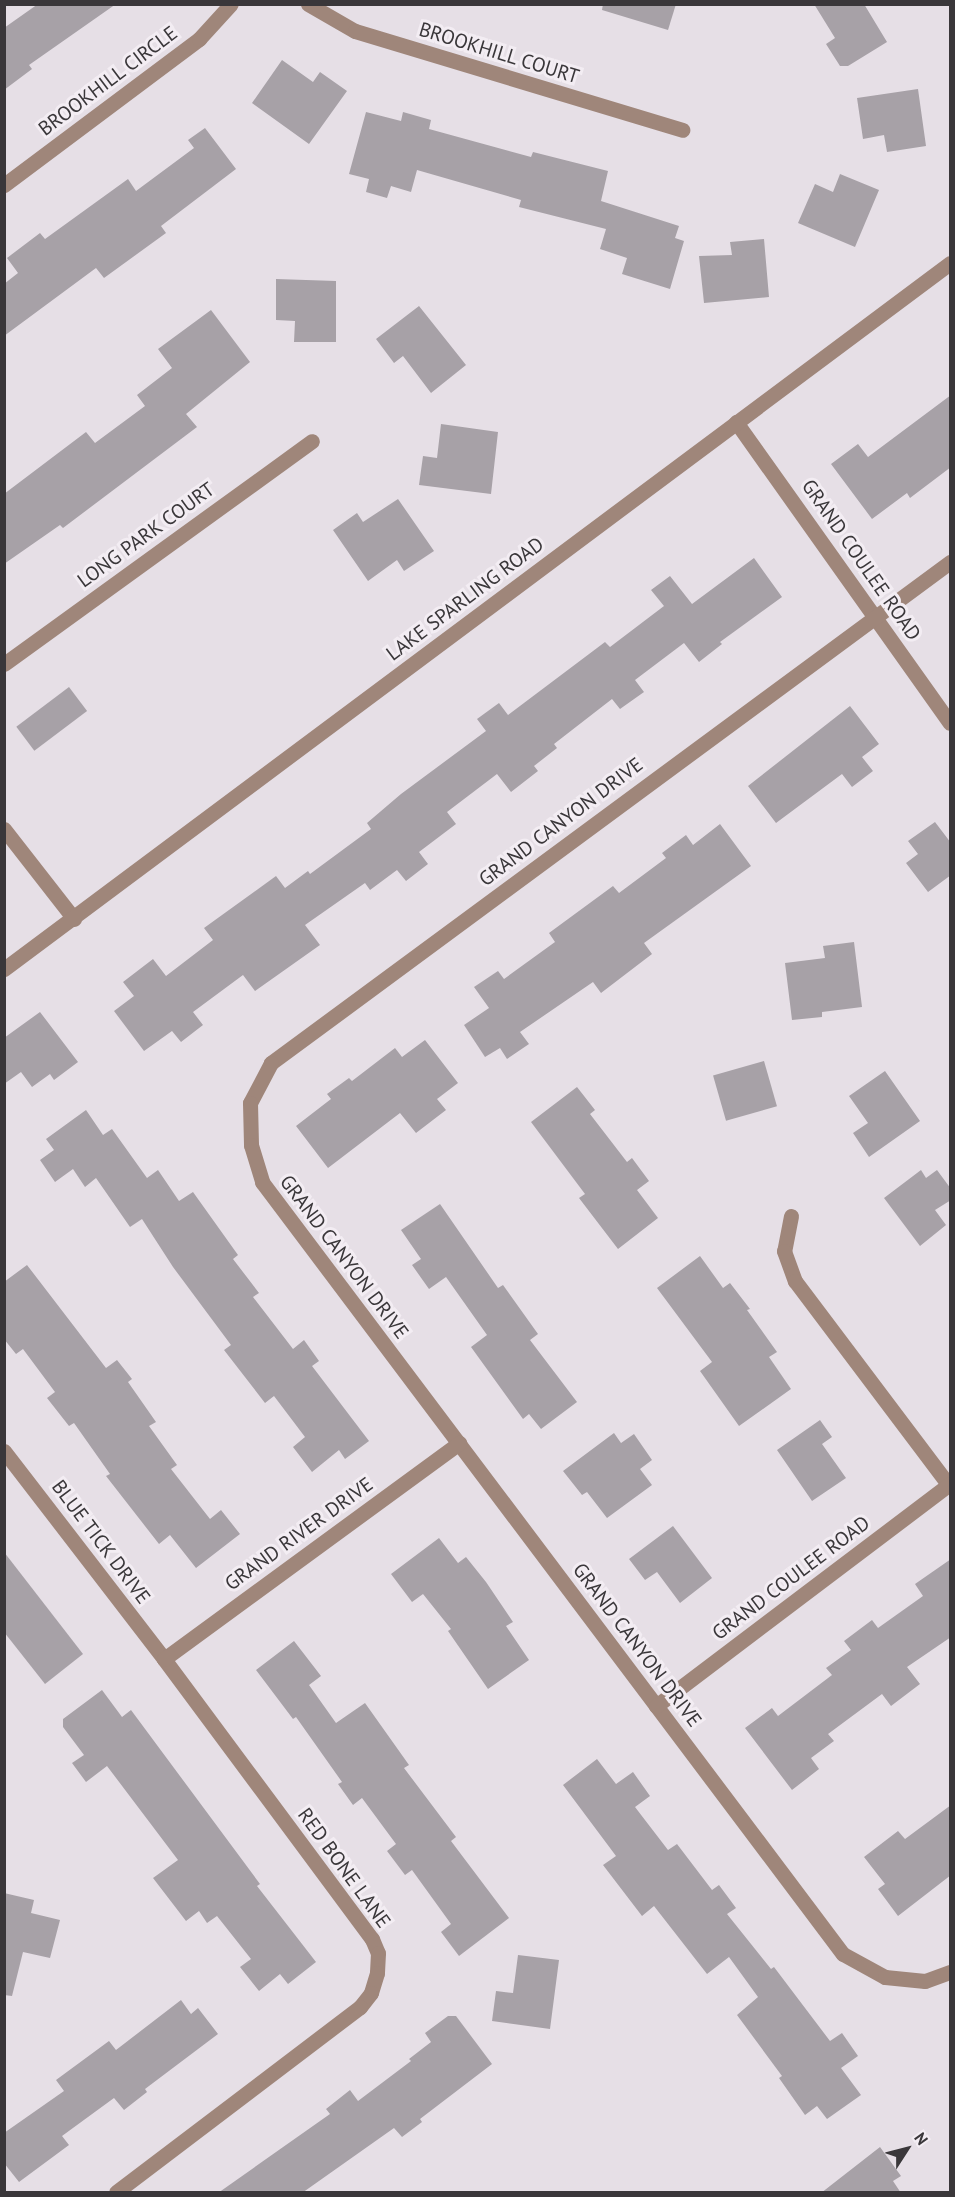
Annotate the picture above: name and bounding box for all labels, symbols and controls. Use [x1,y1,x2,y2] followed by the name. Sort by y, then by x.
[416,17,582,89] street label: BROOKHILL COURT
[34,21,182,141] street label: BROOKHILL CIRCLE
[796,475,926,645] street label: GRAND COULEE ROAD
[73,477,219,593] street label: LONG PARK COURT
[382,532,548,666] street label: LAKE SPARLING ROAD
[474,753,648,891] street label: GRAND CANYON DRIVE
[275,1170,413,1344] street label: GRAND CANYON DRIVE
[220,1472,378,1596] street label: GRAND RIVER DRIVE
[46,1475,156,1609] street label: BLUE TICK DRIVE
[708,1511,874,1645] street label: GRAND COULEE ROAD
[568,1558,706,1732] street label: GRAND CANYON DRIVE
[292,1803,396,1933] street label: RED BONE LANE
[877,2119,937,2179] north arrow
[910,2128,933,2149] text: N

